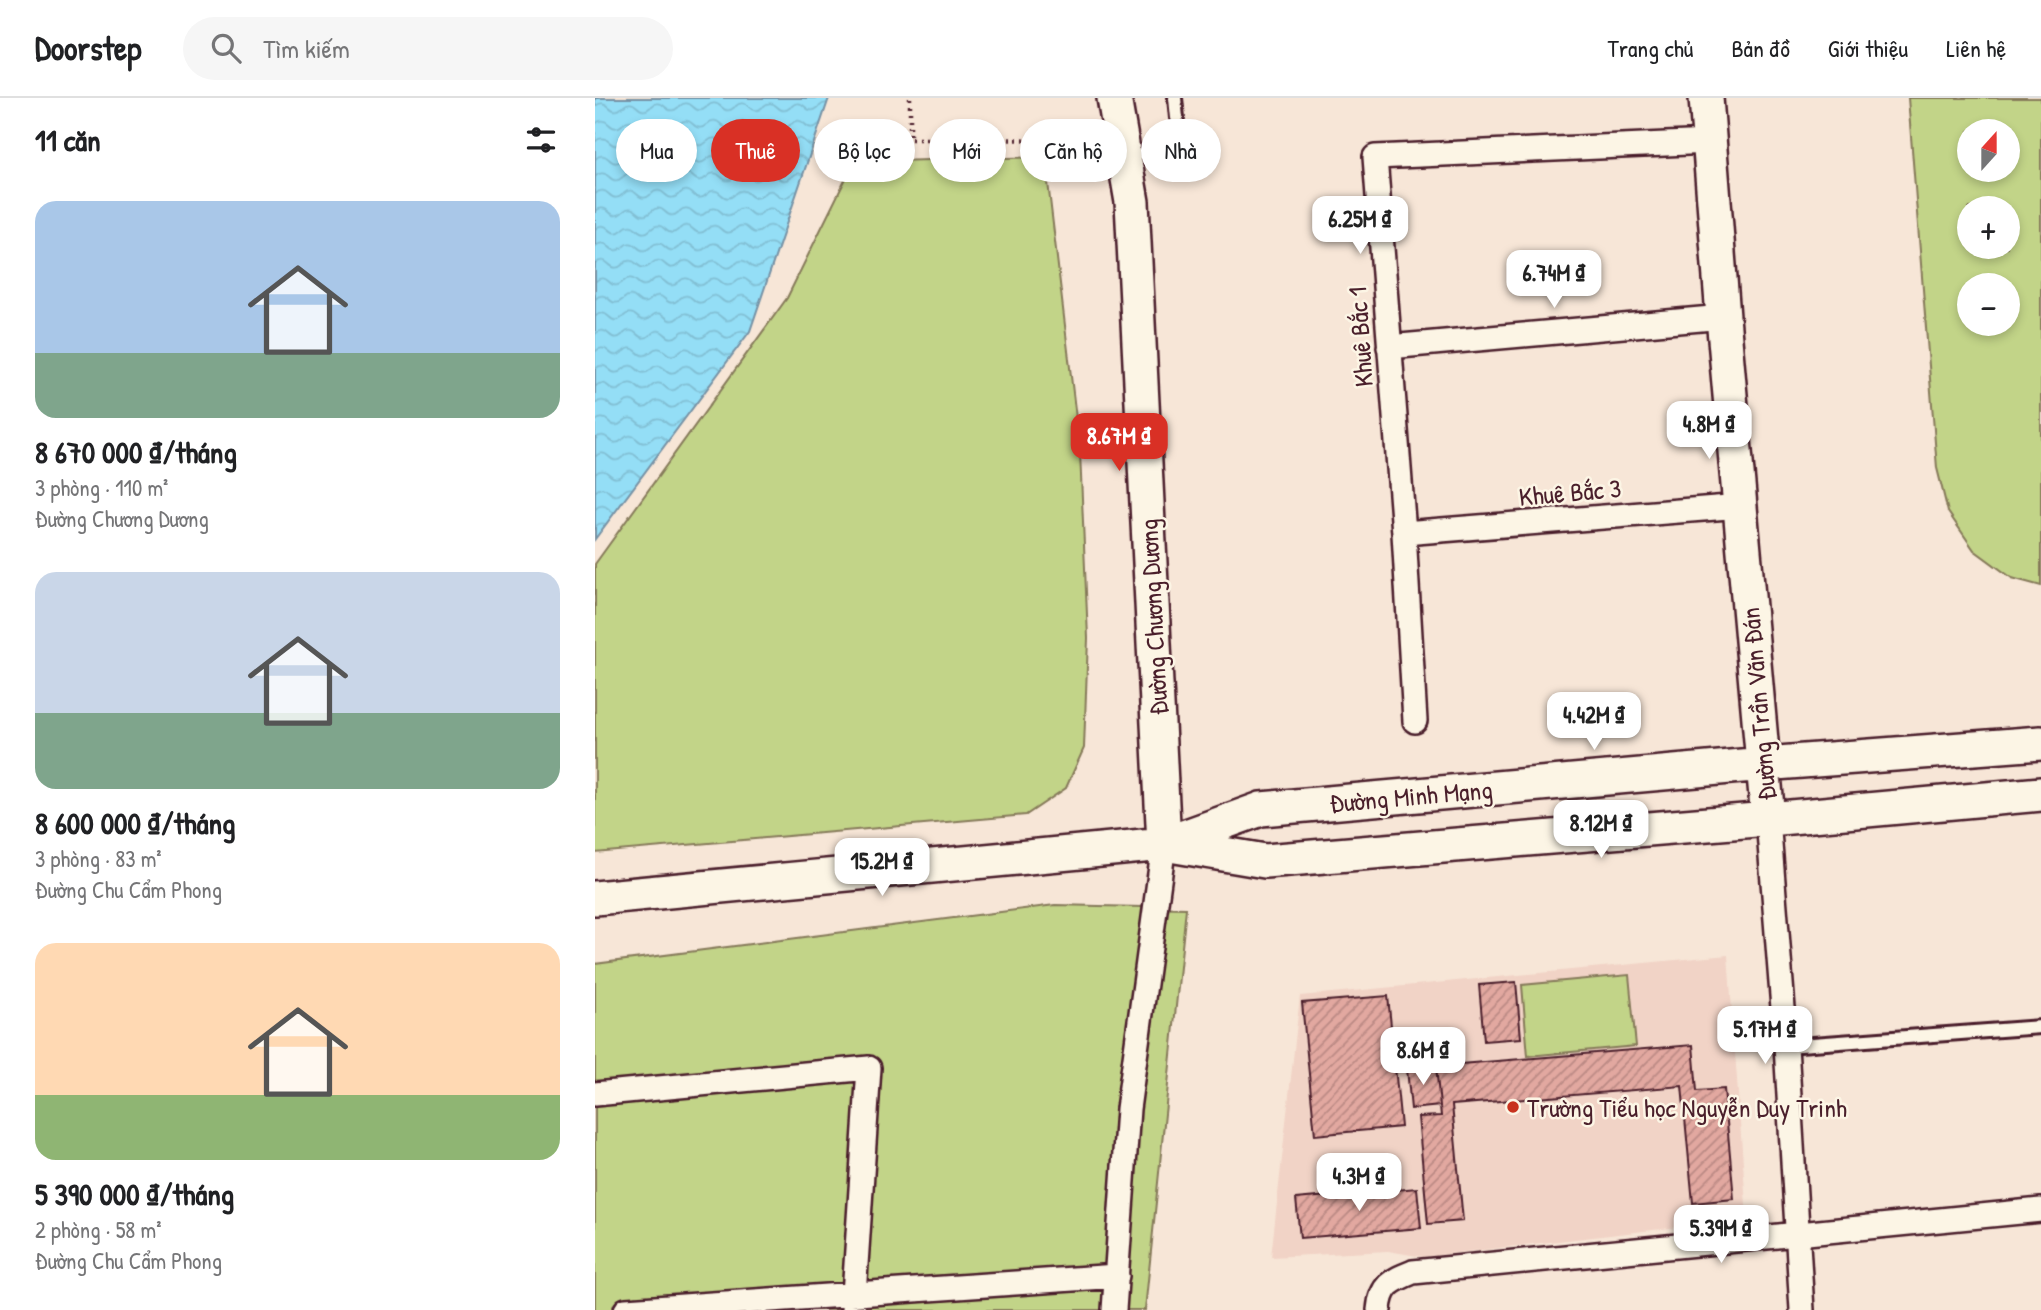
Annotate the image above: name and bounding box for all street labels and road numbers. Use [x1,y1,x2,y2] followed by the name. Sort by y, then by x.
[1339,286,1381,388] street label: Khuê Bắc 1
[1517,470,1623,514] street label: Khuê Bắc 3
[1130,518,1176,716] street label: Đường Chương Dương
[1732,606,1784,802] street label: Đường Trần Văn Đán
[1328,771,1494,821] street label: Đường Minh Mạng

